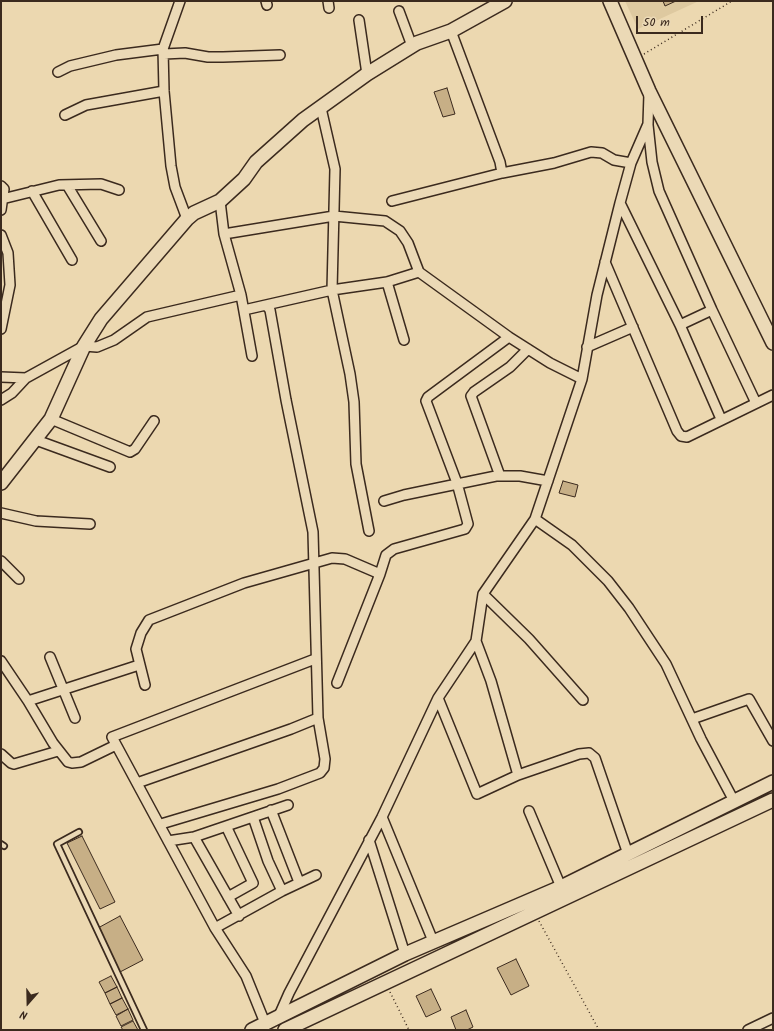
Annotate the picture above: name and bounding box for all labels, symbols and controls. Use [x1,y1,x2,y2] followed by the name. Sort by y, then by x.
[638,8,705,34] scale bar
[643,13,670,32] text: 50 m
[8,983,48,1023] north arrow
[18,1005,30,1024] text: N

